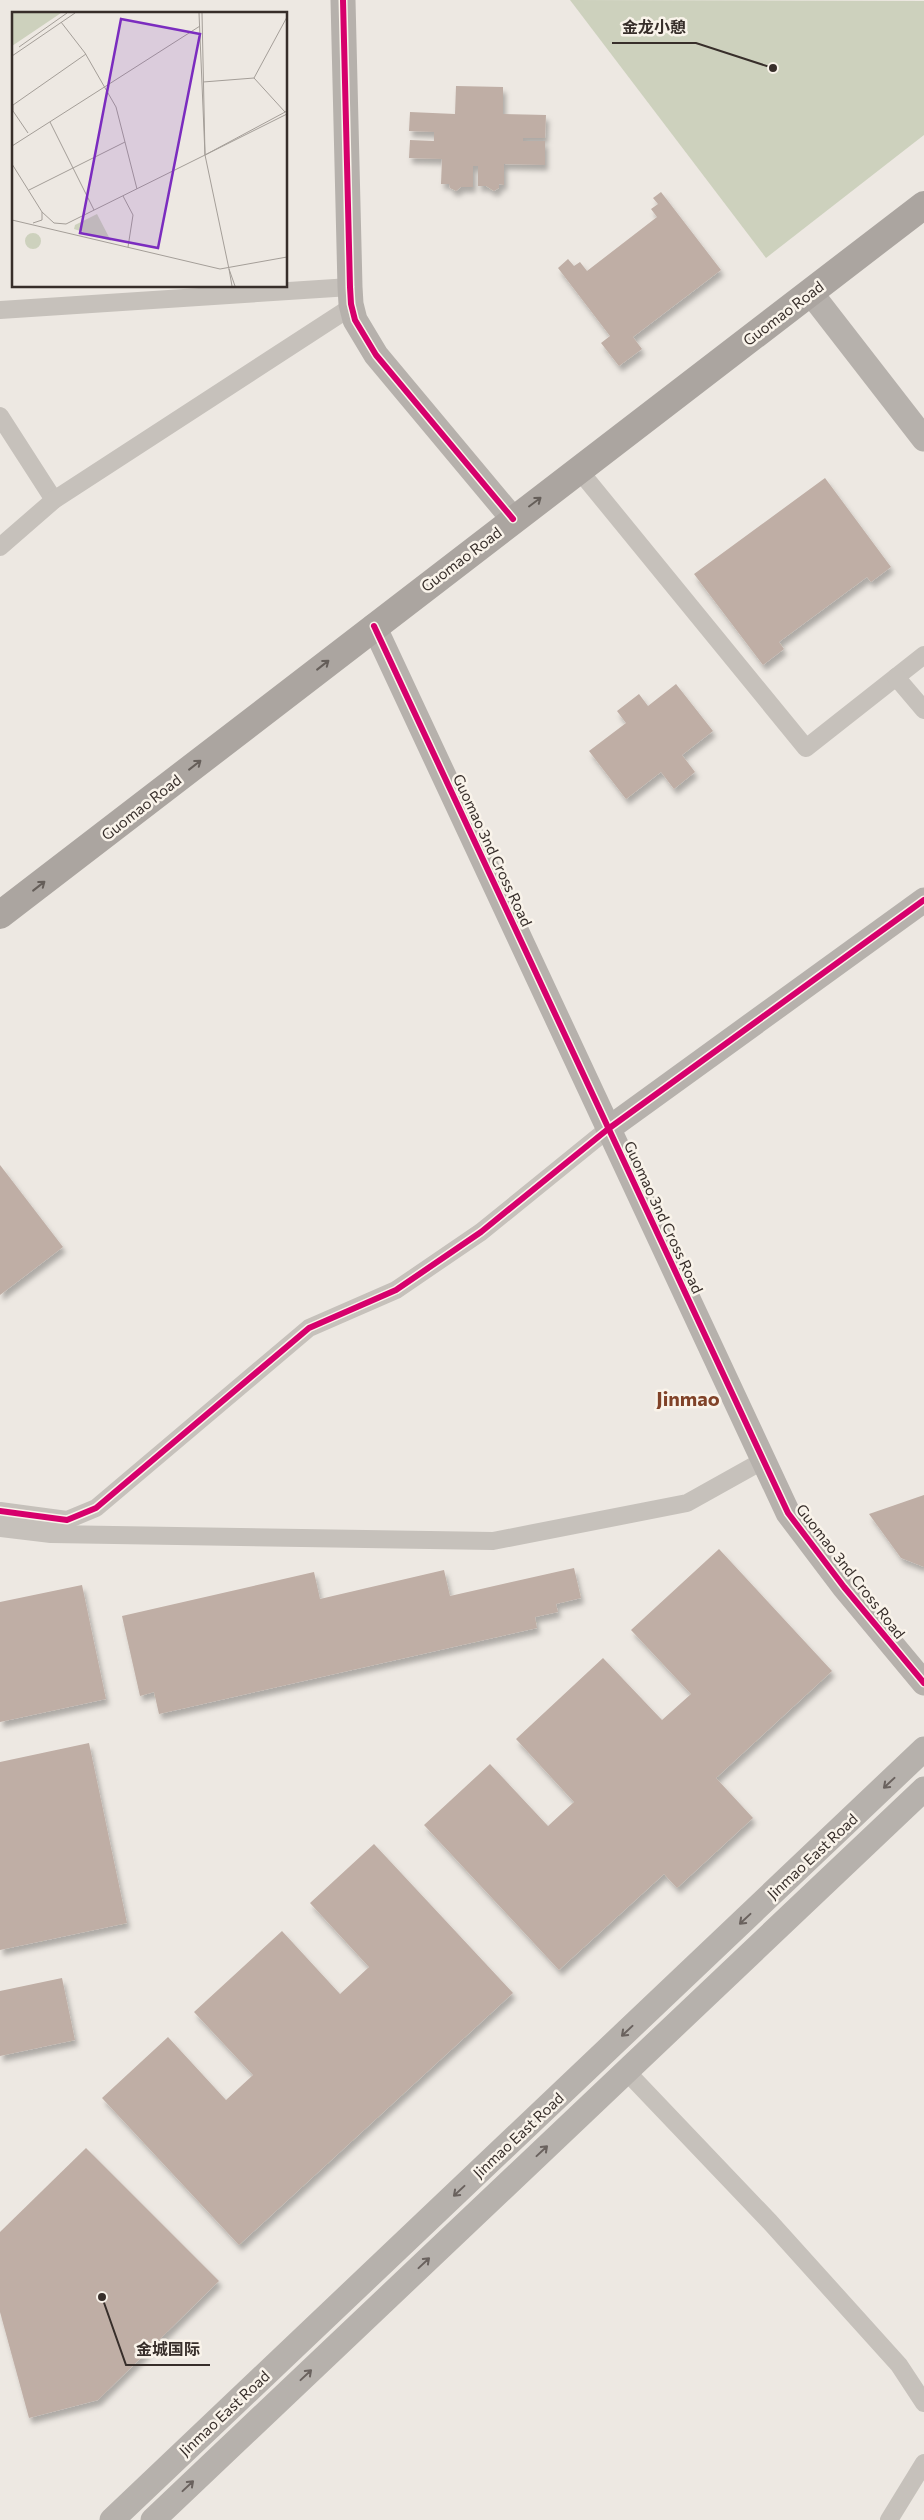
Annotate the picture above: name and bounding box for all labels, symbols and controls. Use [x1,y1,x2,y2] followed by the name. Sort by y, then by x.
[12,12,288,288] inset map
[612,12,696,43] callout: 金龙小憩
[622,17,686,36] text: 金龙小憩
[739,277,827,349] street label: Guomao Road
[528,497,541,508] one-way arrow
[417,523,505,595] street label: Guomao Road
[316,660,329,671] one-way arrow
[188,759,201,770] one-way arrow
[98,770,184,844] street label: Guomao Road
[450,771,536,929] street label: Guomao 3nd Cross Road
[32,880,45,891] one-way arrow
[621,1138,707,1296] street label: Guomao 3nd Cross Road
[656,1386,720,1410] district label: Jinmao
[793,1500,909,1642] street label: Guomao 3nd Cross Road
[882,1777,895,1789] one-way arrow
[763,1809,861,1903] street label: Jinmao East Road
[739,1913,752,1925] one-way arrow
[621,2025,634,2037] one-way arrow
[469,2088,567,2182] street label: Jinmao East Road
[536,2145,548,2157] one-way arrow
[452,2185,465,2197] one-way arrow
[418,2257,431,2269] one-way arrow
[126,2334,210,2365] callout: 金城国际
[136,2339,200,2358] text: 金城国际
[175,2366,273,2460] street label: Jinmao East Road
[300,2369,313,2381] one-way arrow
[182,2480,195,2492] one-way arrow

